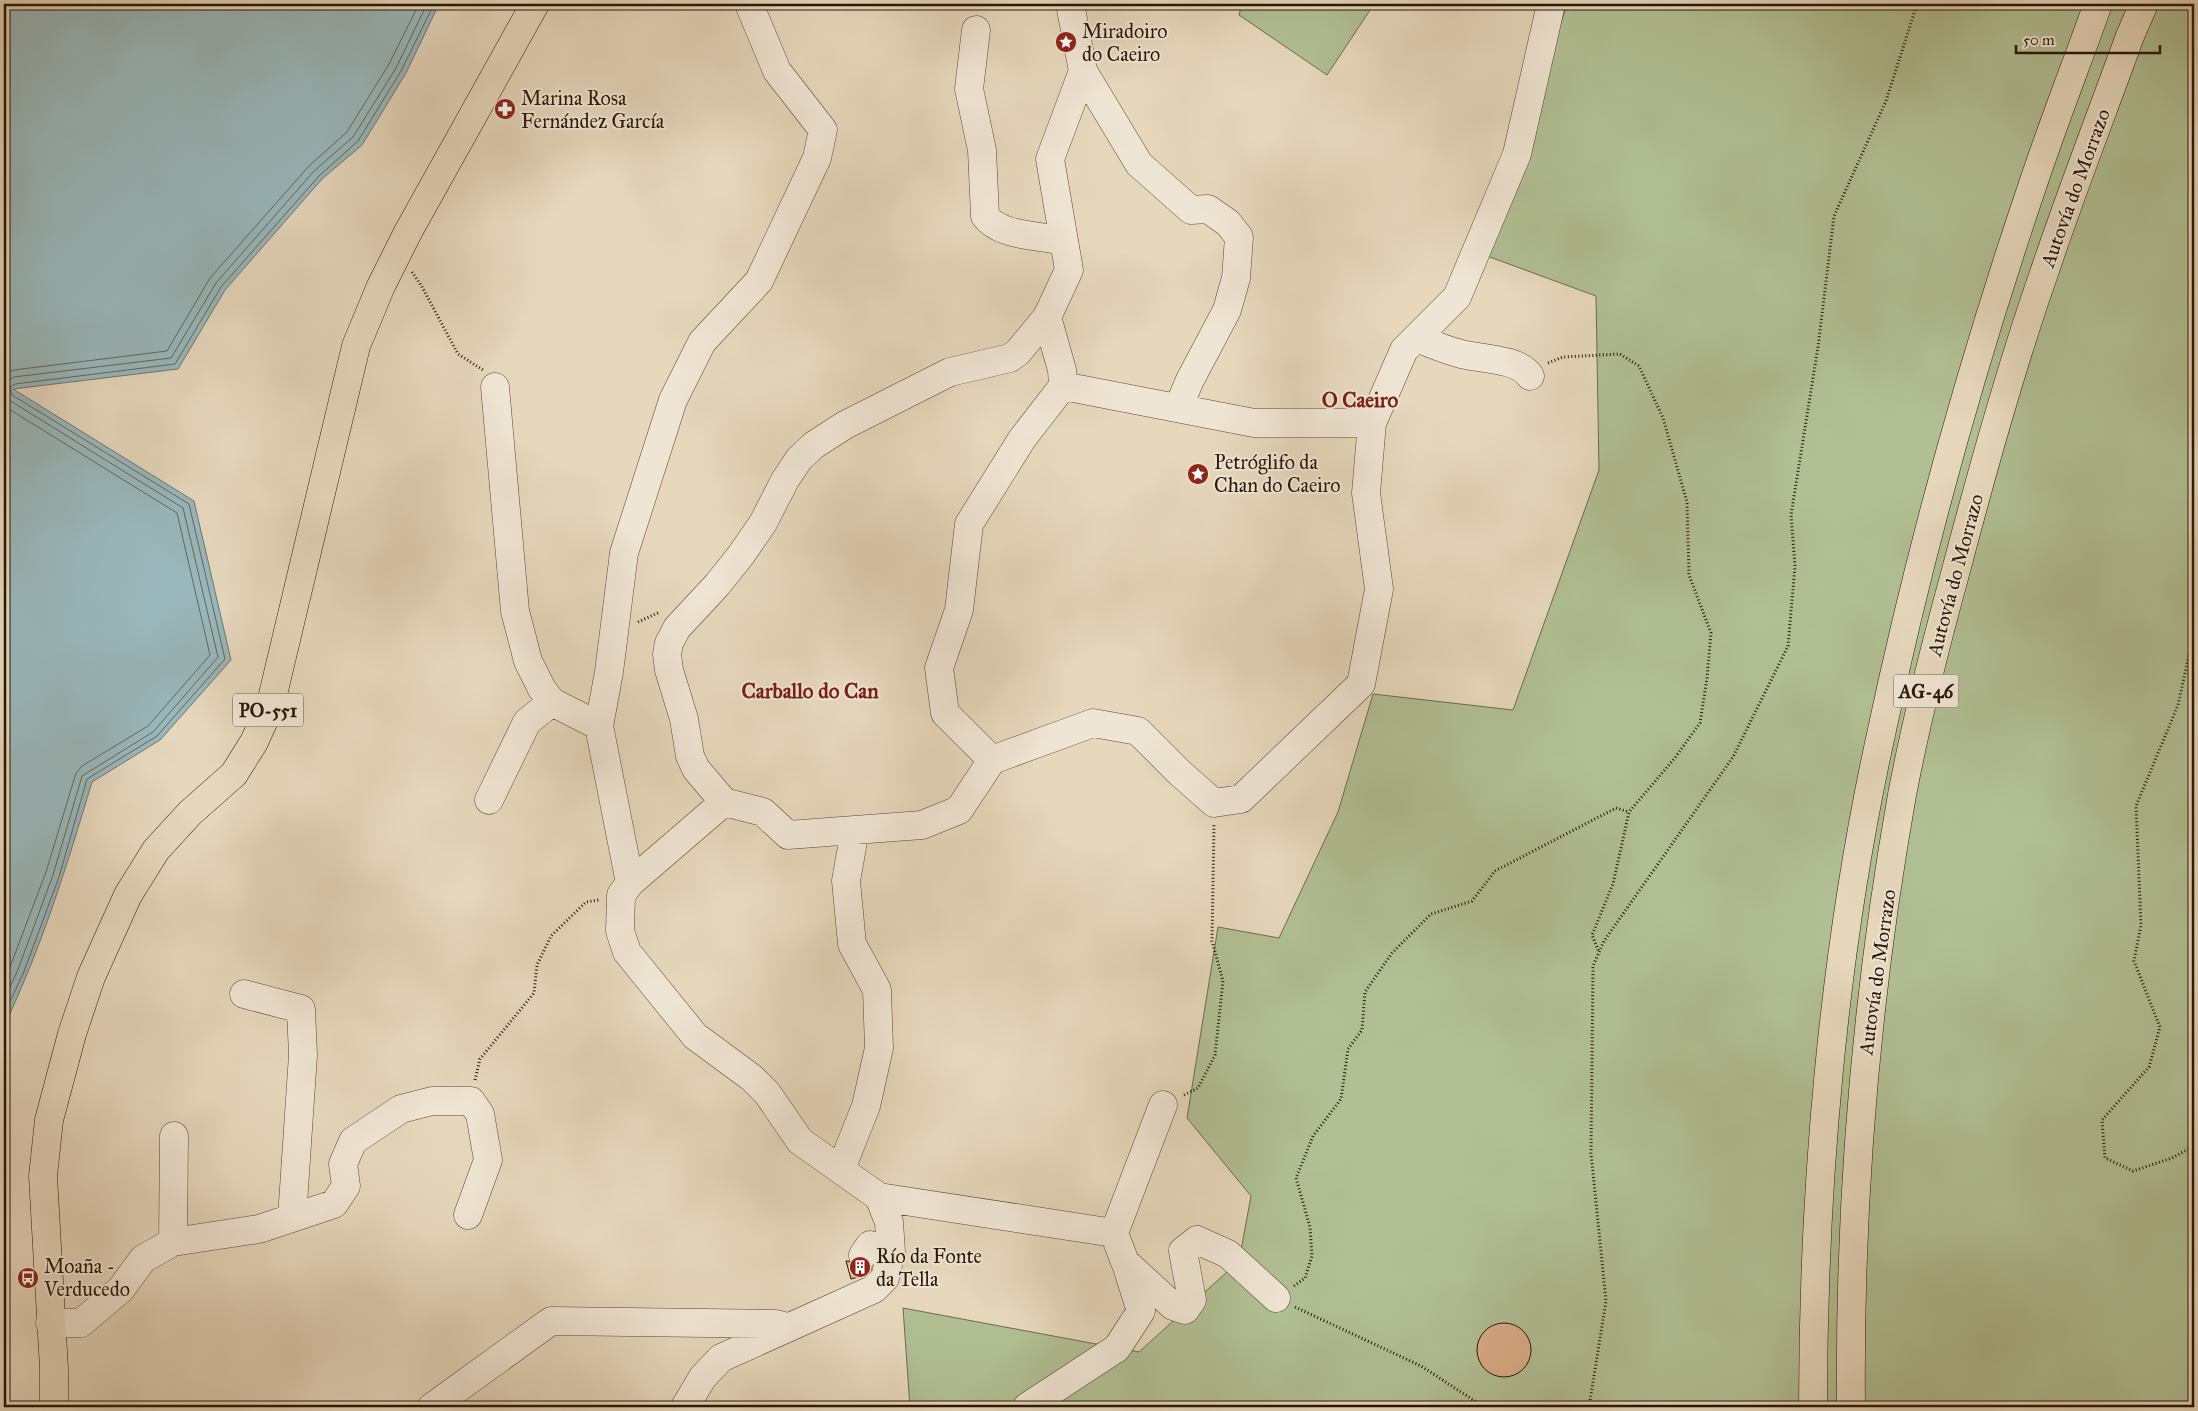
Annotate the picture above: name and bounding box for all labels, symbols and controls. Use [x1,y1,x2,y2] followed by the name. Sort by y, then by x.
[1082,19,1167,66] place label: Miradoiro do Caeiro
[2016,22,2159,54] scale bar
[1054,30,1078,54] place icon: Miradoiro do Caeiro
[2023,31,2055,49] text: 50 m
[521,86,665,133] place label: Marina Rosa Fernández García
[493,97,517,121] pharmacy icon: Marina Rosa Fernández García
[2035,105,2115,272] street label: Autovía do Morrazo
[1322,387,1399,413] district label: O Caeiro
[1214,450,1340,497] place label: Petróglifo da Chan do Caeiro
[1186,462,1210,486] place icon: Petróglifo da Chan do Caeiro
[1922,491,1988,660] street label: Autovía do Morrazo
[1894,674,1958,708] road number: AG-46
[741,678,879,704] district label: Carballo do Can
[233,694,303,726] road number: PO-551
[1853,888,1901,1057] street label: Autovía do Morrazo
[876,1244,982,1291] place label: Río da Fonte da Tella
[43,1254,130,1301] place label: Moaña - Verducedo
[848,1255,872,1279] building icon: Río da Fonte da Tella
[16,1266,40,1290] bus stop icon: Moaña - Verducedo

